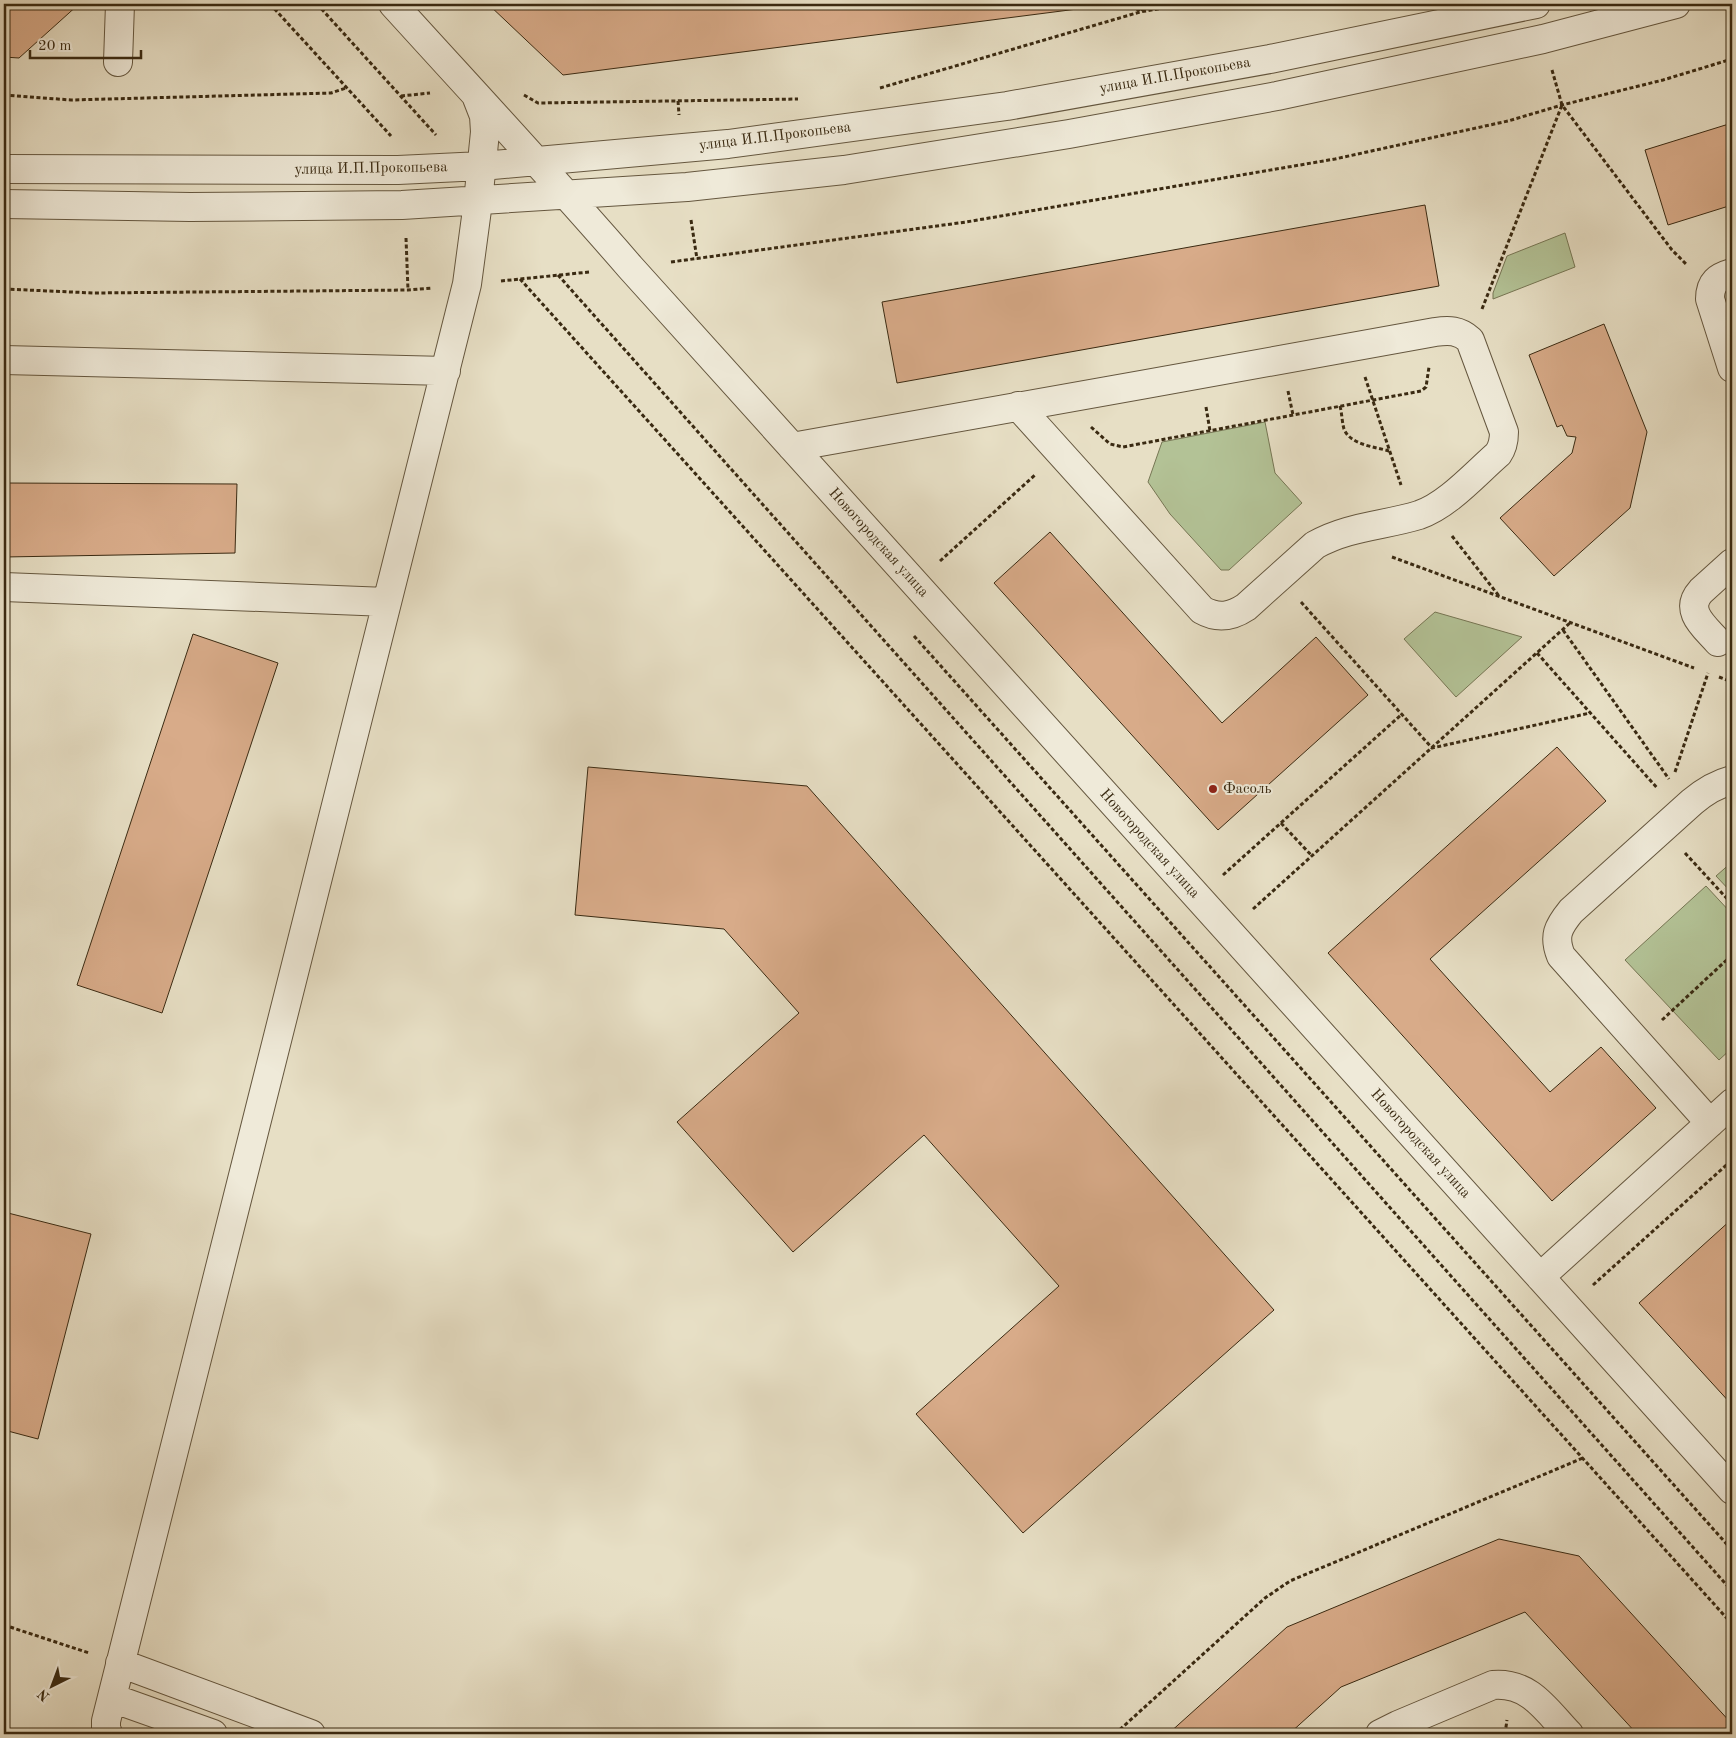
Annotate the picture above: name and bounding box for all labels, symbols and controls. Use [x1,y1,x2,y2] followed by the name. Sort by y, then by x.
[30,28,141,60] scale bar
[38,39,72,54] text: 20 m
[1098,55,1252,97] street label: улица И.П.Прокопьева
[698,120,852,154] street label: улица И.П.Прокопьева
[294,160,448,178] street label: улица И.П.Прокопьева
[825,486,931,601] street label: Новогородская улица
[1223,782,1272,797] place label: Фасоль
[1207,783,1219,795] marker: Фасоль
[1096,787,1202,902] street label: Новогородская улица
[1367,1087,1473,1202] street label: Новогородская улица
[28,1660,78,1710] north arrow
[35,1686,53,1704] text: N

